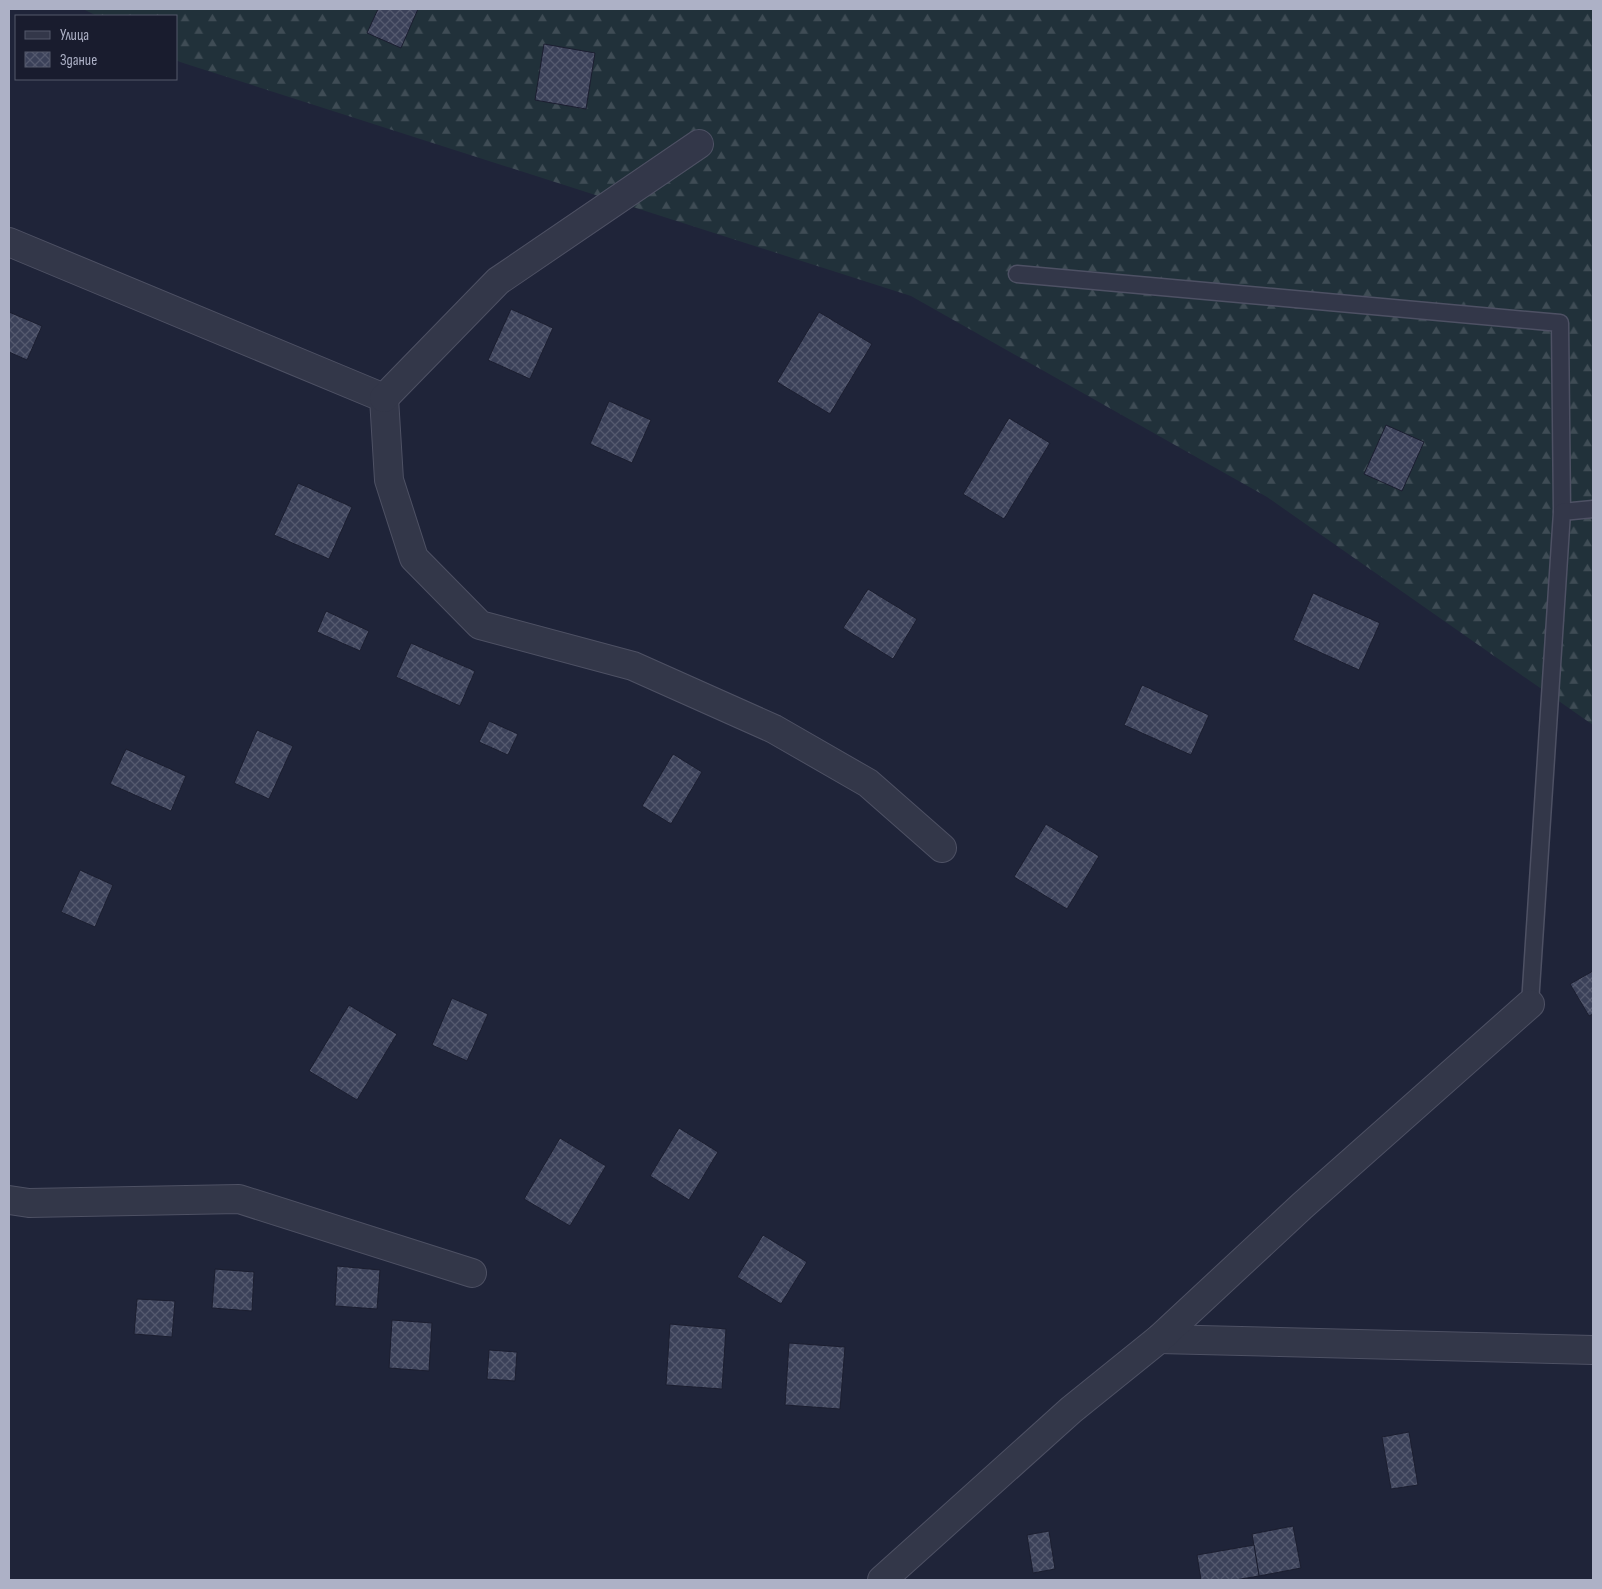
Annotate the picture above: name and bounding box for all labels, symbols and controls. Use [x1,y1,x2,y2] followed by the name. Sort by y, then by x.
[15,15,178,80] legend
[60,26,89,45] text: Улица
[60,51,97,70] text: Здание

